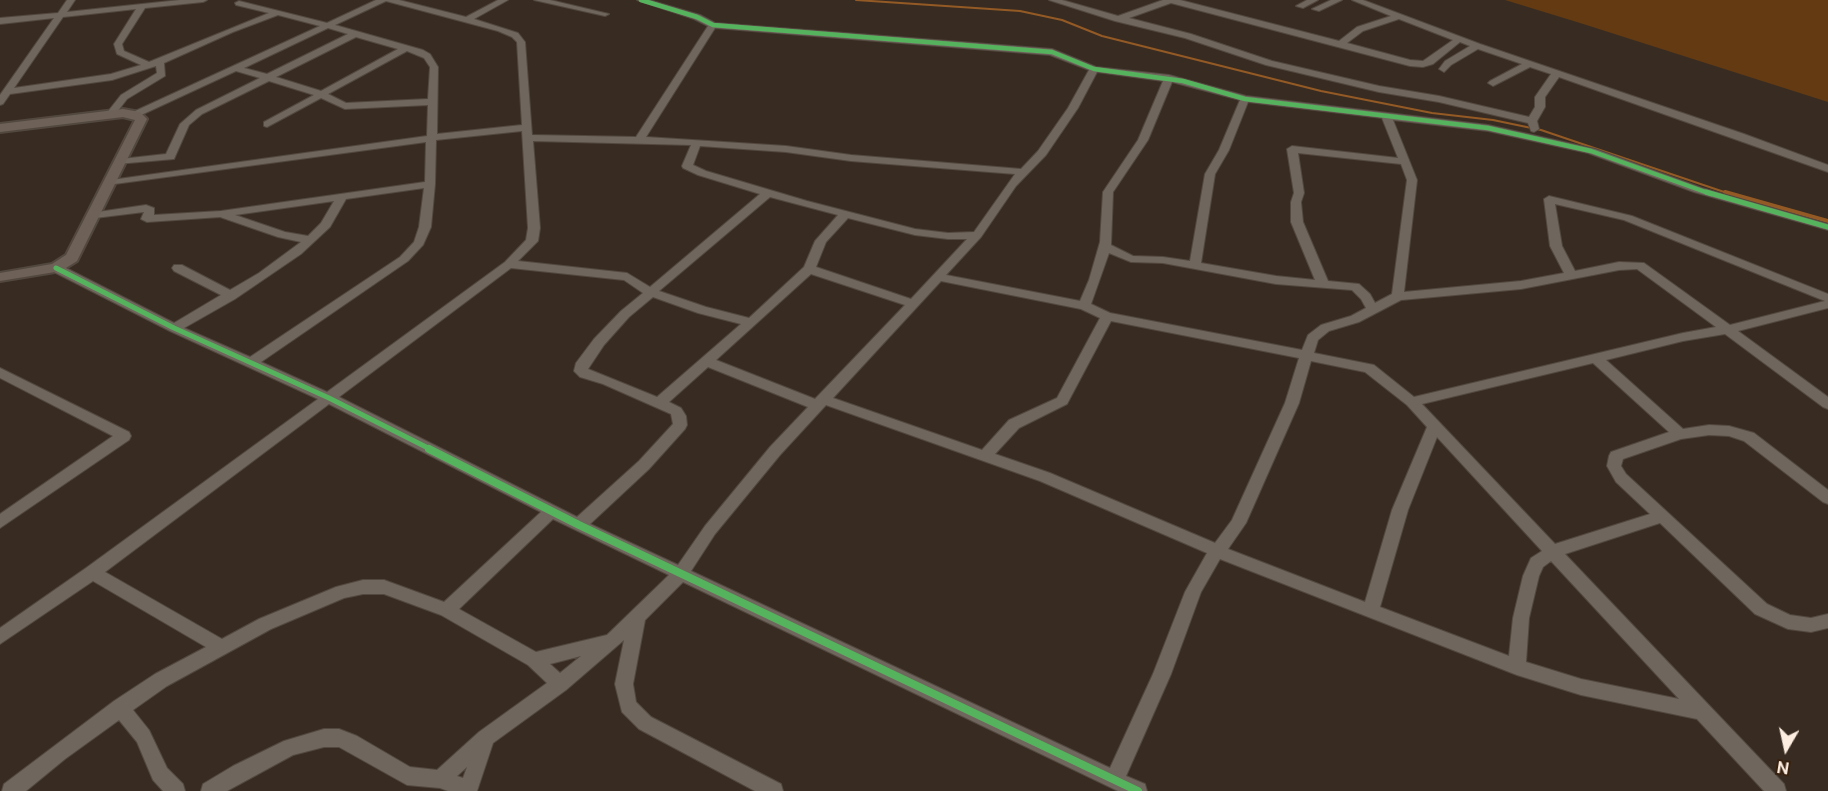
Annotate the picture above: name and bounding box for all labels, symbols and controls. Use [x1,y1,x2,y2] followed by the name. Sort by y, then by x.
[1756,719,1816,779] north arrow
[1775,757,1791,778] text: N

